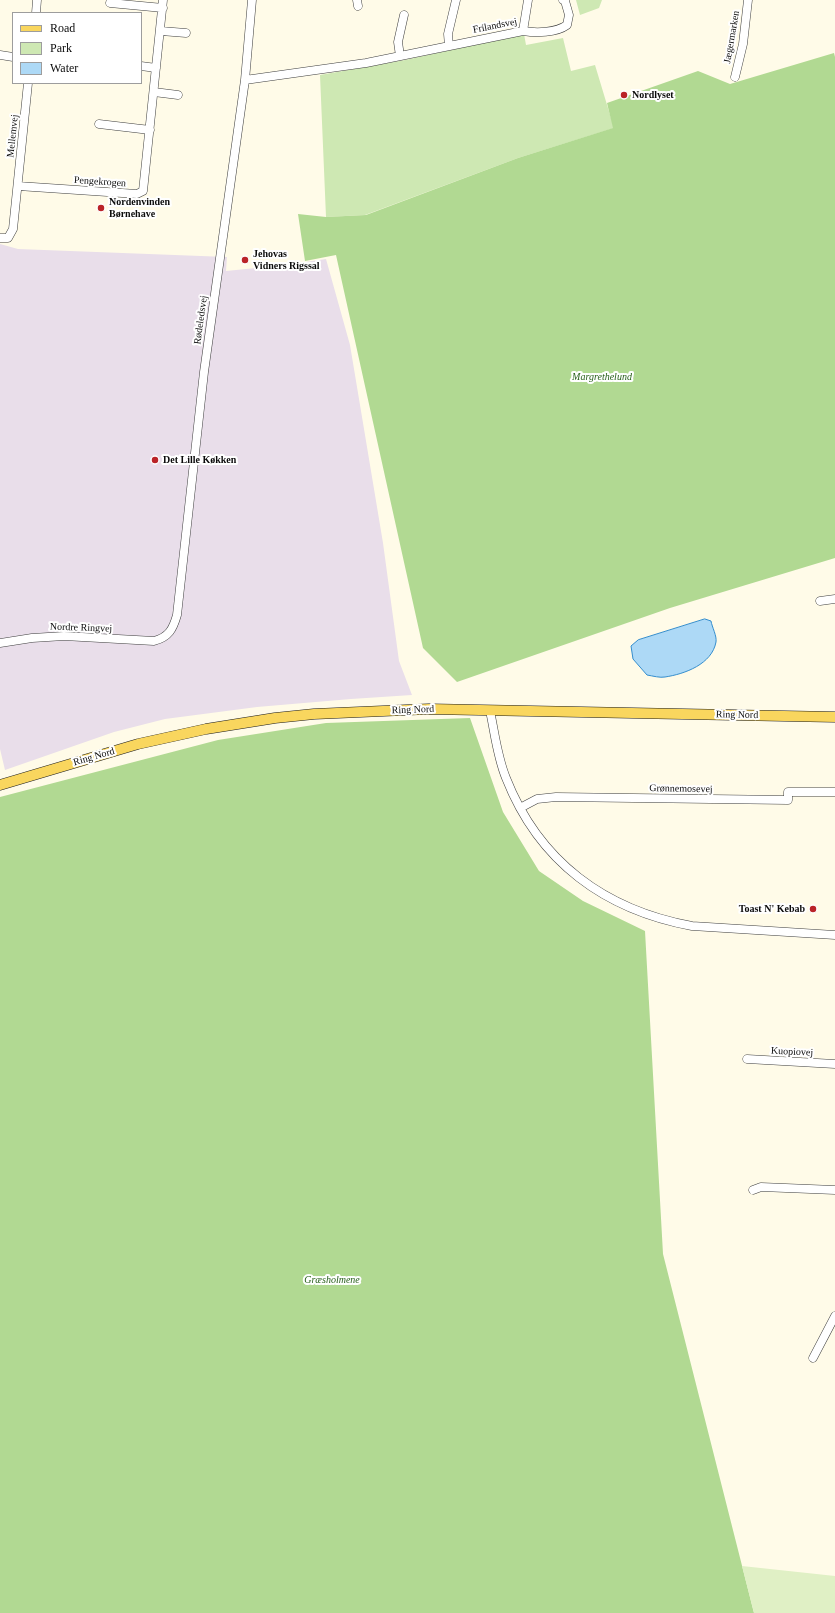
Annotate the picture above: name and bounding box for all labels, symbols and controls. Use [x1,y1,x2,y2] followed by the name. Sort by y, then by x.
[721,10,743,64] street label: Jægermarken
[12,12,142,84] legend
[472,16,518,36] street label: Frilandsvej
[50,21,75,35] text: Road
[50,41,72,55] text: Park
[50,61,78,75] text: Water
[632,89,674,101] place label: Nordlyset
[619,90,629,100] marker: Nordlyset
[5,114,21,158] street label: Mellemvej
[74,174,126,190] street label: Pengekrogen
[109,196,170,220] place label: Nordenvinden Børnehave
[96,203,106,213] marker: Nordenvinden Børnehave
[253,248,320,272] place label: Jehovas Vidners Rigssal
[240,255,250,265] marker: Jehovas Vidners Rigssal
[192,295,210,345] street label: Rødeledsvej
[572,371,632,383] park label: Margrethelund
[163,454,236,466] place label: Det Lille Køkken
[150,455,160,465] marker: Det Lille Køkken
[50,621,112,635] street label: Nordre Ringvej
[392,703,434,717] street label: Ring Nord
[716,709,758,721] street label: Ring Nord
[72,745,116,769] street label: Ring Nord
[649,782,713,796] street label: Grønnemosevej
[739,903,805,915] place label: Toast N' Kebab
[808,904,818,914] marker: Toast N' Kebab
[771,1045,813,1059] street label: Kuopiovej
[304,1274,360,1286] park label: Græsholmene

